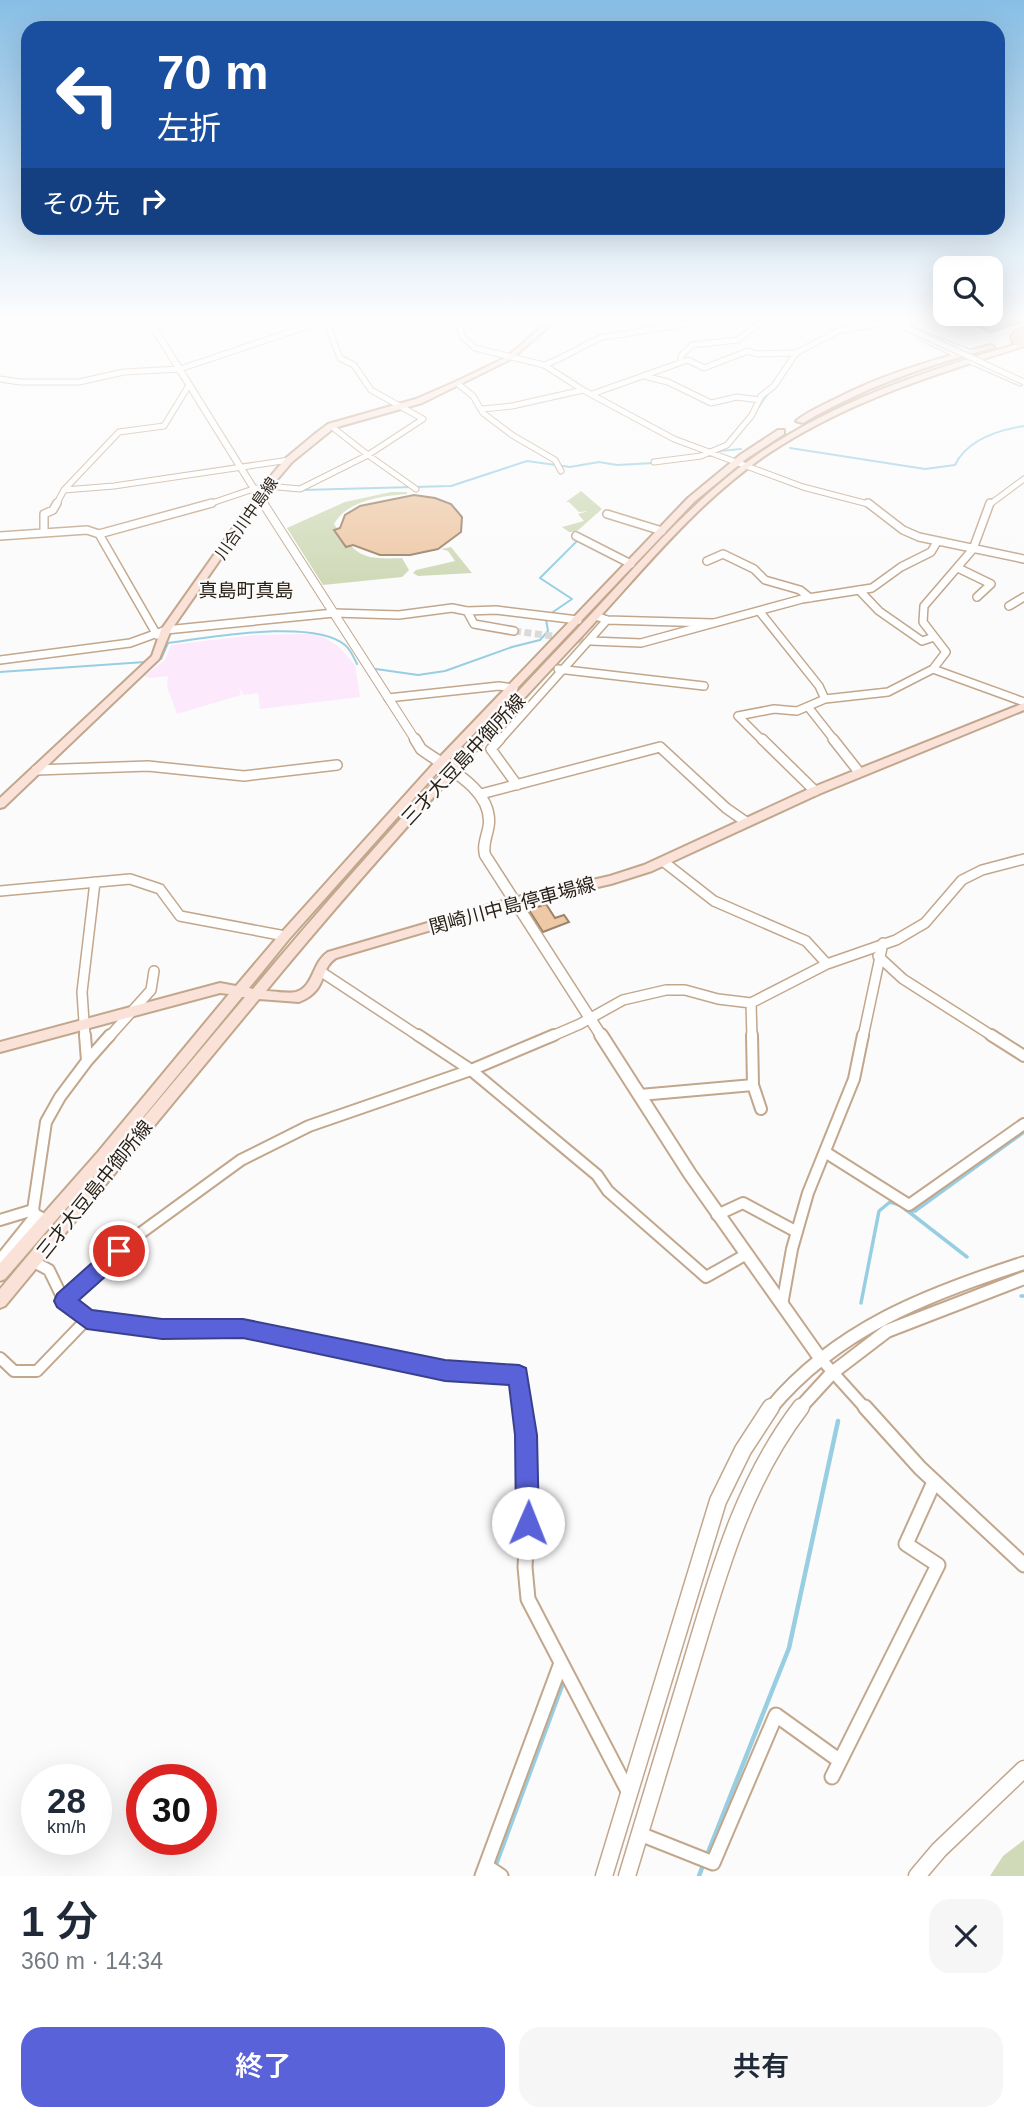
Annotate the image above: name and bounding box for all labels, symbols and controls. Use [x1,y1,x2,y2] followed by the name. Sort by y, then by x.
[157,45,269,99] text: 70 m
[42,49,133,140] icon: left
[157,110,221,146] text: 左折
[134,182,172,220] icon: right
[42,189,120,219] text: その先
[933,256,1003,326] map controls
[933,256,1003,326] button: search
[212,474,281,562] street label: 川合川中島線
[198,580,294,601] district label: 真島町真島
[397,690,529,829] street label: 三才大豆島中御所線
[427,873,597,938] street label: 関崎川中島停車場線
[32,1116,156,1262] street label: 三才大豆島中御所線
[89,1221,149,1281] pin
[100,1232,138,1270] icon: arrive
[491,1486,565,1560] position arrow
[126,1764,217,1855] speed limit sign: 30
[47,1781,86,1820] text: 28
[47,1817,86,1837] text: km/h
[21,1898,98,1945] text: 1 分
[929,1899,1003,1973] button: close
[21,1948,163,1974] text: 360 m · 14:34
[21,2027,505,2107] button: 終了
[519,2027,1003,2107] button: 共有

